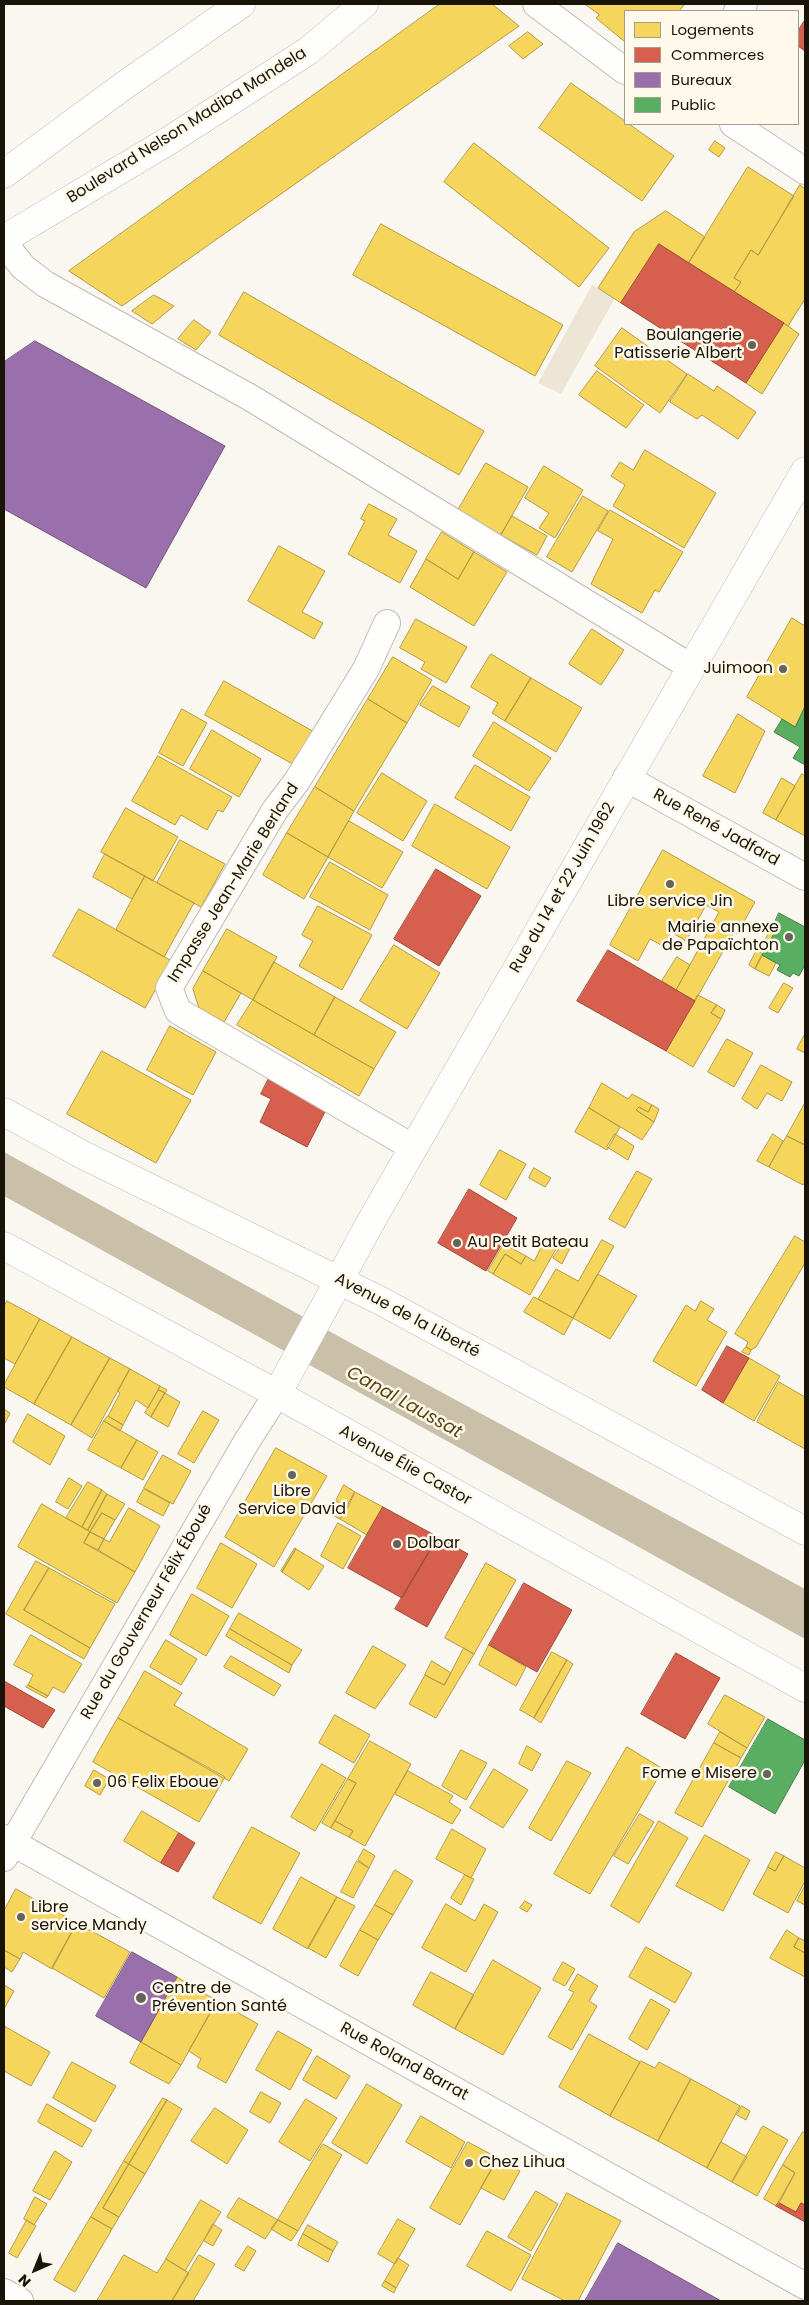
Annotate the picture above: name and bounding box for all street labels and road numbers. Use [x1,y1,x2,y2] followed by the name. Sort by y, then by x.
[64,44,310,208] street label: Boulevard Nelson Madiba Mandela
[165,780,303,986] street label: Impasse Jean-Marie Berland
[650,785,782,871] street label: Rue René Jadfard
[506,799,620,977] street label: Rue du 14 et 22 Juin 1962
[331,1270,483,1362] street label: Avenue de la Liberté
[336,1422,474,1510] street label: Avenue Élie Castor
[77,1501,217,1723] street label: Rue du Gouverneur Félix Éboué
[337,2019,471,2105] street label: Rue Roland Barrat

